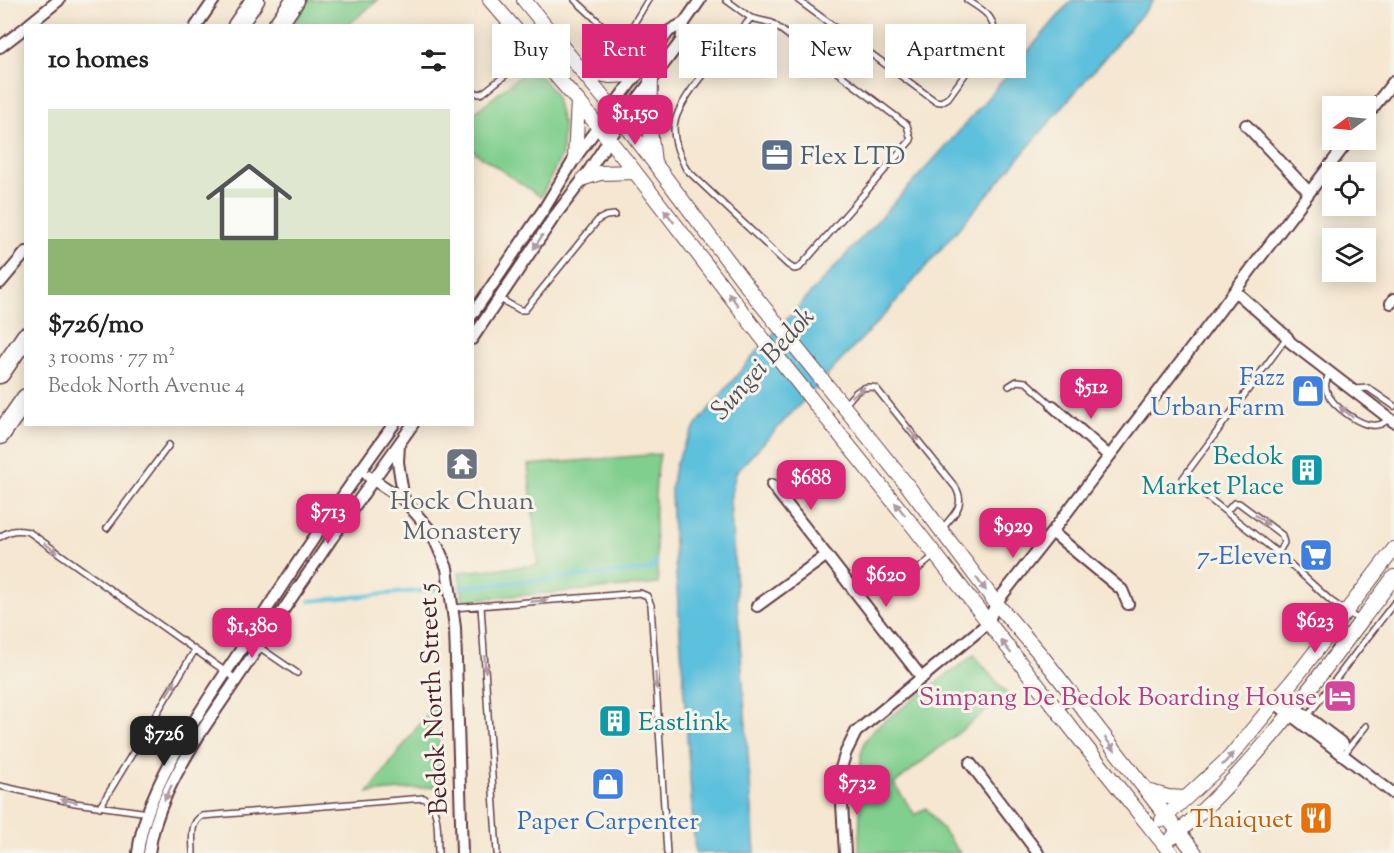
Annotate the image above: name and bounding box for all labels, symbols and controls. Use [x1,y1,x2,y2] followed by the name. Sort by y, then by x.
[492,24,570,78] chip: Buy
[582,24,667,78] chip: Rent
[679,24,777,78] chip: Filters
[789,24,873,78] chip: New
[885,24,1026,78] chip: Apartment
[48,42,149,79] text: 10 homes
[417,44,450,77] icon: filters
[586,95,684,146] pin: $1,150
[1322,96,1376,150] north arrow
[1322,96,1376,282] map controls
[612,100,658,129] text: $1,150
[759,137,795,173] office icon: Flex LTD
[800,139,905,176] place label: Flex LTD
[195,148,303,256] icon: home
[1322,162,1376,216] button: locate
[664,209,676,224] one-way arrow
[1322,228,1376,282] button: layers
[533,234,544,250] one-way arrow
[727,292,739,307] one-way arrow
[703,300,825,430] water label: Sungei Bedok
[48,307,144,344] text: $726/mo
[48,344,175,373] text: 3 rooms · 77 m²
[1150,360,1285,427] place label: Fazz Urban Farm
[1055,369,1127,420] pin: $512
[48,373,245,402] text: Bedok North Avenue 4
[1290,373,1326,409] shop icon: Fazz Urban Farm
[1074,374,1108,403] text: $512
[850,386,866,398] one-way arrow
[1339,406,1355,418] one-way arrow
[906,426,919,441] one-way arrow
[1141,439,1284,506] place label: Bedok Market Place
[444,446,480,482] temple icon: Hock Chuan Monastery
[1289,452,1325,488] building icon: Bedok Market Place
[775,460,847,511] pin: $688
[791,465,831,494] text: $688
[390,484,534,551] place label: Hock Chuan Monastery
[292,494,364,545] pin: $713
[310,499,346,528] text: $713
[893,501,906,517] one-way arrow
[977,508,1049,559] pin: $929
[993,513,1033,542] text: $929
[1254,514,1270,526] one-way arrow
[1298,537,1334,573] supermarket icon: 7-Eleven
[1197,539,1293,576] place label: 7-Eleven
[43,542,59,554] one-way arrow
[850,557,922,608] pin: $620
[866,562,906,591] text: $620
[974,576,986,591] one-way arrow
[410,582,459,816] street label: Bedok North Street 5
[530,596,549,606] one-way arrow
[1279,603,1351,654] pin: $623
[203,608,301,659] pin: $1,380
[1296,608,1334,637] text: $623
[226,613,278,642] text: $1,380
[1001,639,1013,654] one-way arrow
[480,655,489,674] one-way arrow
[651,672,660,691] one-way arrow
[1322,678,1358,714] hotel icon: Simpang De Bedok Boarding House
[166,680,177,696] one-way arrow
[919,680,1317,717] place label: Simpang De Bedok Boarding House
[597,703,633,739] building icon: Eastlink
[638,705,729,742] place label: Eastlink
[128,716,200,767] pin: $726
[144,721,184,750] text: $726
[1103,736,1116,752] one-way arrow
[1221,751,1235,766] one-way arrow
[821,765,893,816] pin: $732
[590,766,626,802] shop icon: Paper Carpenter
[838,770,876,799] text: $732
[163,784,172,801] one-way arrow
[60,796,78,806] one-way arrow
[1298,800,1334,836] restaurant icon: Thaiquet
[1190,802,1293,839] place label: Thaiquet
[517,804,699,841] place label: Paper Carpenter

